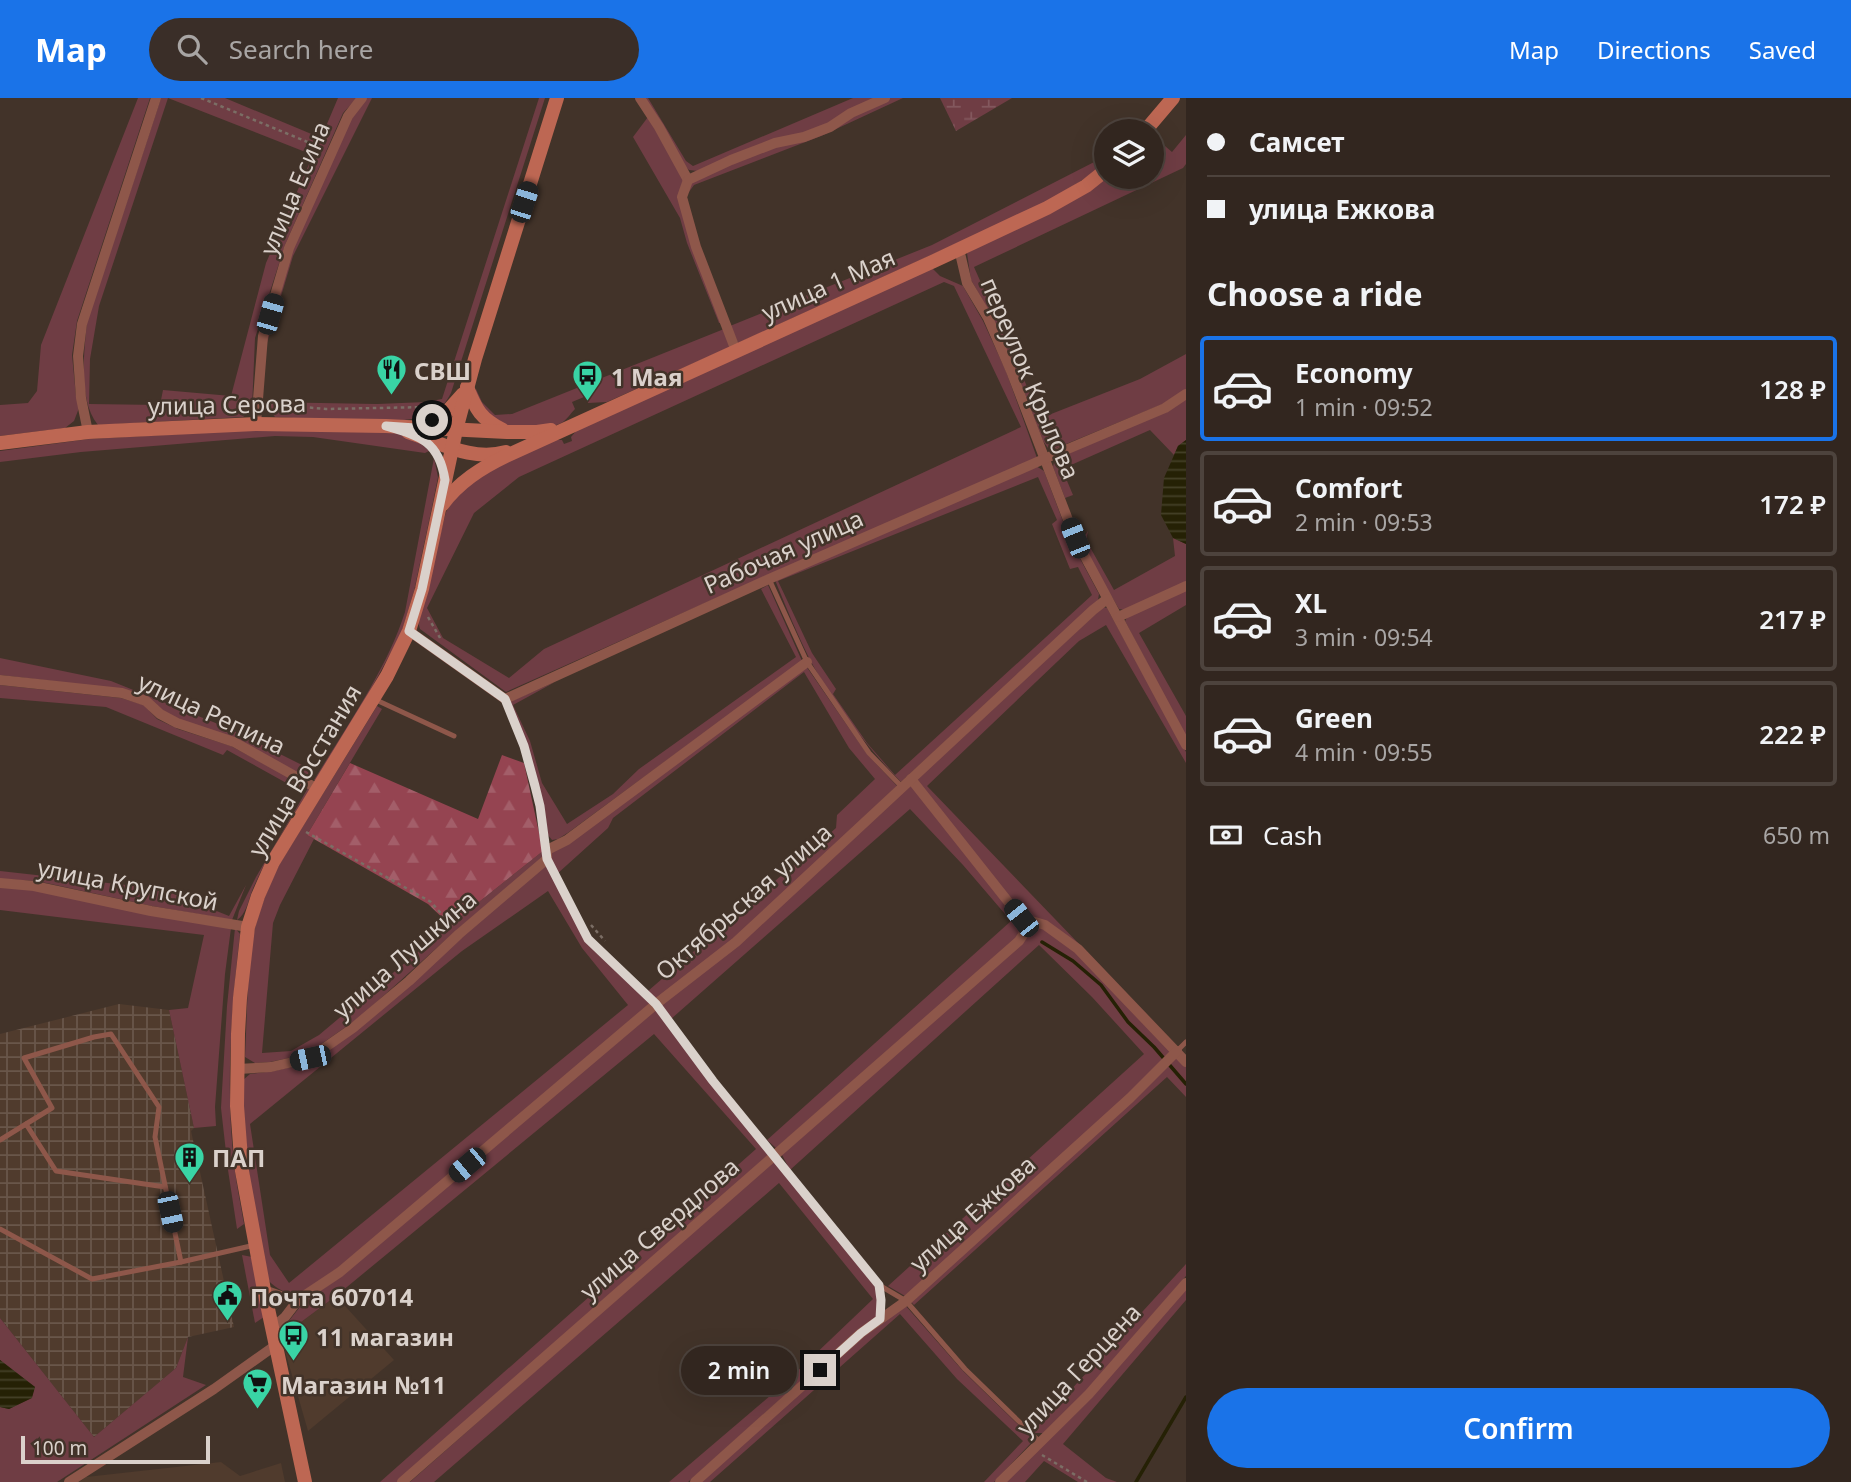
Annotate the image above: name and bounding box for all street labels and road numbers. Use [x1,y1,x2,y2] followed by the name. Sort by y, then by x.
[251,116,337,260] street label: улица Есина
[756,240,900,328] street label: улица 1 Мая
[974,272,1088,484] street label: переулок Крылова
[147,386,307,422] street label: улица Серова
[698,501,868,601] street label: Рабочая улица
[133,664,291,762] street label: улица Репина
[239,678,369,862] street label: улица Восстания
[648,815,838,987] street label: Октябрьская улица
[35,850,221,918] street label: улица Крупской
[325,882,483,1026] street label: улица Лушкина
[902,1147,1042,1279] street label: улица Ежкова
[572,1150,746,1306] street label: улица Свердлова
[1008,1296,1148,1442] street label: улица Герцена

